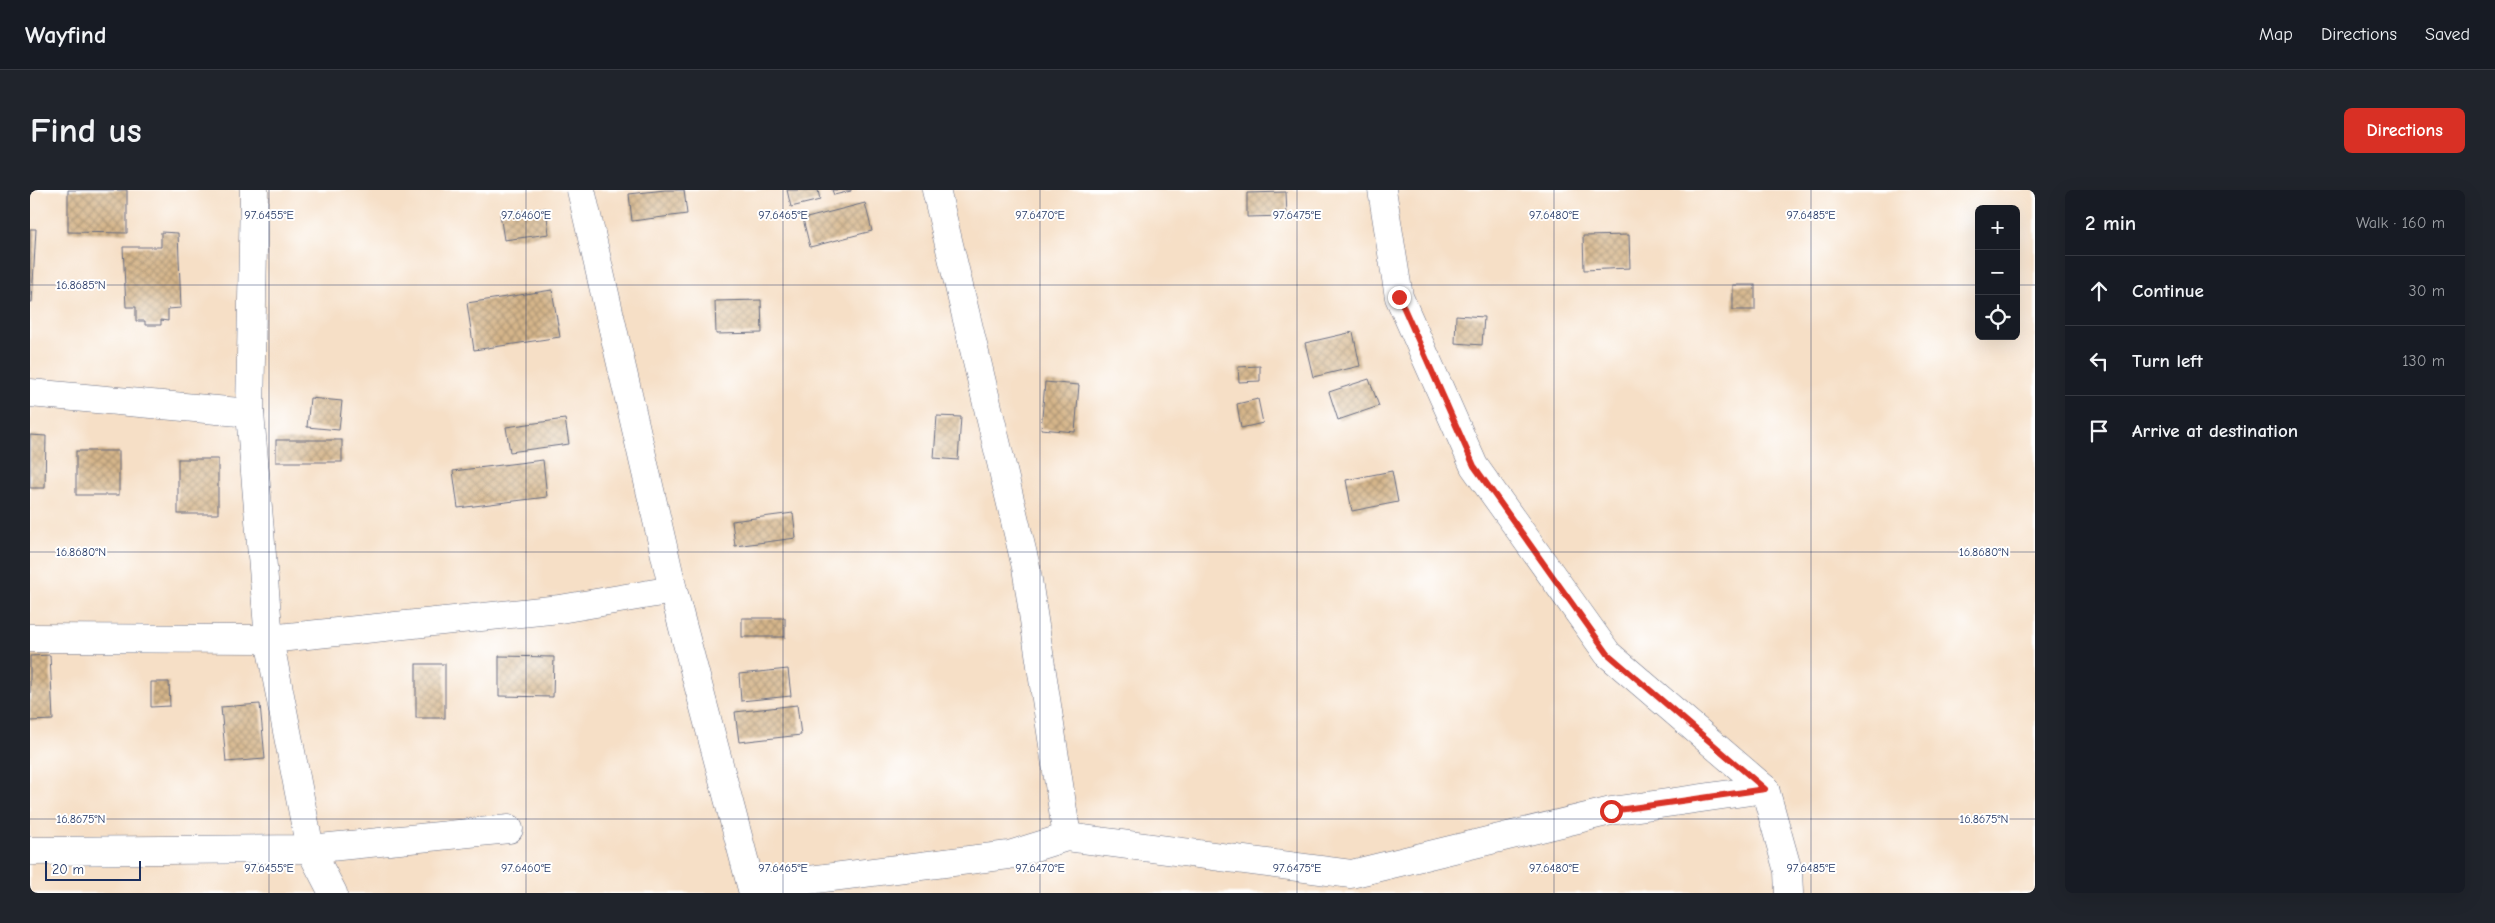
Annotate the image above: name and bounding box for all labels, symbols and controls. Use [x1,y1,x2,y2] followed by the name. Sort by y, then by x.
[25,21,106,49] text: Wayfind
[2259,24,2293,45] text: Map
[2321,24,2397,45] text: Directions
[2425,24,2470,45] text: Saved
[2344,108,2465,153] button: Directions
[30,110,142,151] text: Find us
[1975,205,2020,340] map controls
[1975,205,2020,250] button: +
[244,208,294,222] text: 97.6455°E
[501,208,551,222] text: 97.6460°E
[758,208,808,222] text: 97.6465°E
[1015,208,1065,222] text: 97.6470°E
[1273,208,1321,222] text: 97.6475°E
[1529,208,1579,222] text: 97.6480°E
[1786,208,1836,222] text: 97.6485°E
[2085,211,2136,235] text: 2 min
[2356,214,2445,232] text: Walk · 160 m
[1975,250,2020,295] button: −
[2085,277,2113,305] icon: ahead
[56,278,106,292] text: 16.8685°N
[2132,280,2204,302] text: Continue
[2409,282,2445,300] text: 30 m
[1388,286,1411,309] route end
[1975,295,2020,340] button: locate
[2085,347,2113,375] icon: left
[2132,350,2203,372] text: Turn left
[2402,352,2445,370] text: 130 m
[2085,417,2113,445] icon: arrive
[2132,420,2298,442] text: Arrive at destination
[56,545,106,559] text: 16.8680°N
[1959,545,2009,559] text: 16.8680°N
[1600,800,1623,823] route start
[57,812,105,826] text: 16.8675°N
[1960,812,2008,826] text: 16.8675°N
[45,858,141,881] scale bar
[52,861,84,878] text: 20 m
[244,861,294,875] text: 97.6455°E
[501,861,551,875] text: 97.6460°E
[758,861,808,875] text: 97.6465°E
[1015,861,1065,875] text: 97.6470°E
[1273,861,1321,875] text: 97.6475°E
[1529,861,1579,875] text: 97.6480°E
[1786,861,1836,875] text: 97.6485°E

